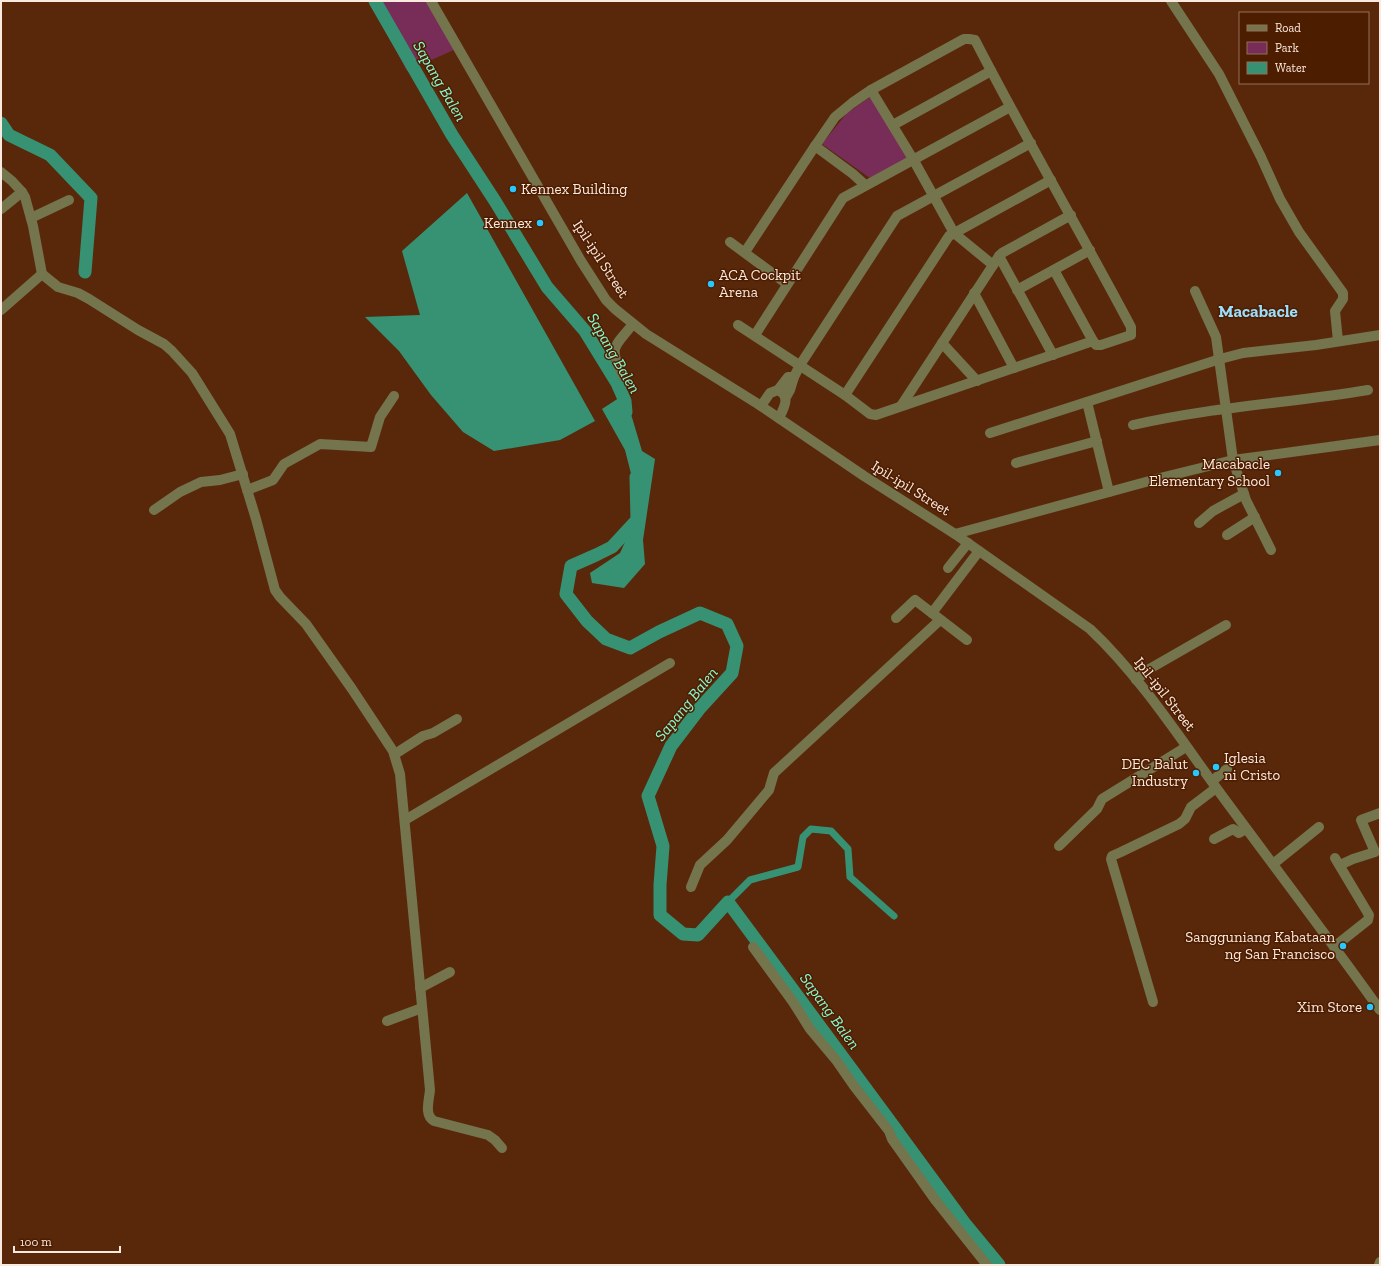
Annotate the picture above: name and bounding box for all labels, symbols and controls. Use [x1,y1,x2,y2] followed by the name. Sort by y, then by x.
[1239,12,1369,84] legend
[1275,21,1301,35] text: Road
[409,37,471,125] water label: Sapang Balen
[1275,41,1300,55] text: Park
[1275,61,1307,75] text: Water
[521,180,628,198] place label: Kennex Building
[508,184,518,194] marker: Kennex Building
[484,214,532,232] place label: Kennex
[569,217,633,302] street label: Ipil-ipil Street
[535,218,545,228] marker: Kennex
[719,266,801,301] place label: ACA Cockpit Arena
[706,279,716,289] marker: ACA Cockpit Arena
[1218,301,1298,321] district label: Macabacle
[583,309,645,397] water label: Sapang Balen
[1149,455,1270,490] place label: Macabacle Elementary School
[868,457,954,520] street label: Ipil-ipil Street
[1273,468,1283,478] marker: Macabacle Elementary School
[1130,653,1200,735] street label: Ipil-ipil Street
[650,663,722,745] water label: Sapang Balen
[1224,749,1281,784] place label: Iglesia ni Cristo
[1121,755,1188,790] place label: DEC Balut Industry
[1211,762,1221,772] marker: Iglesia ni Cristo
[1191,768,1201,778] marker: DEC Balut Industry
[1185,928,1335,963] place label: Sangguniang Kabataan ng San Francisco
[1338,941,1348,951] marker: Sangguniang Kabataan ng San Francisco
[796,969,864,1053] water label: Sapang Balen
[1297,998,1362,1016] place label: Xim Store
[1365,1002,1375,1012] marker: Xim Store
[14,1228,120,1254] scale bar
[20,1235,52,1249] text: 100 m

